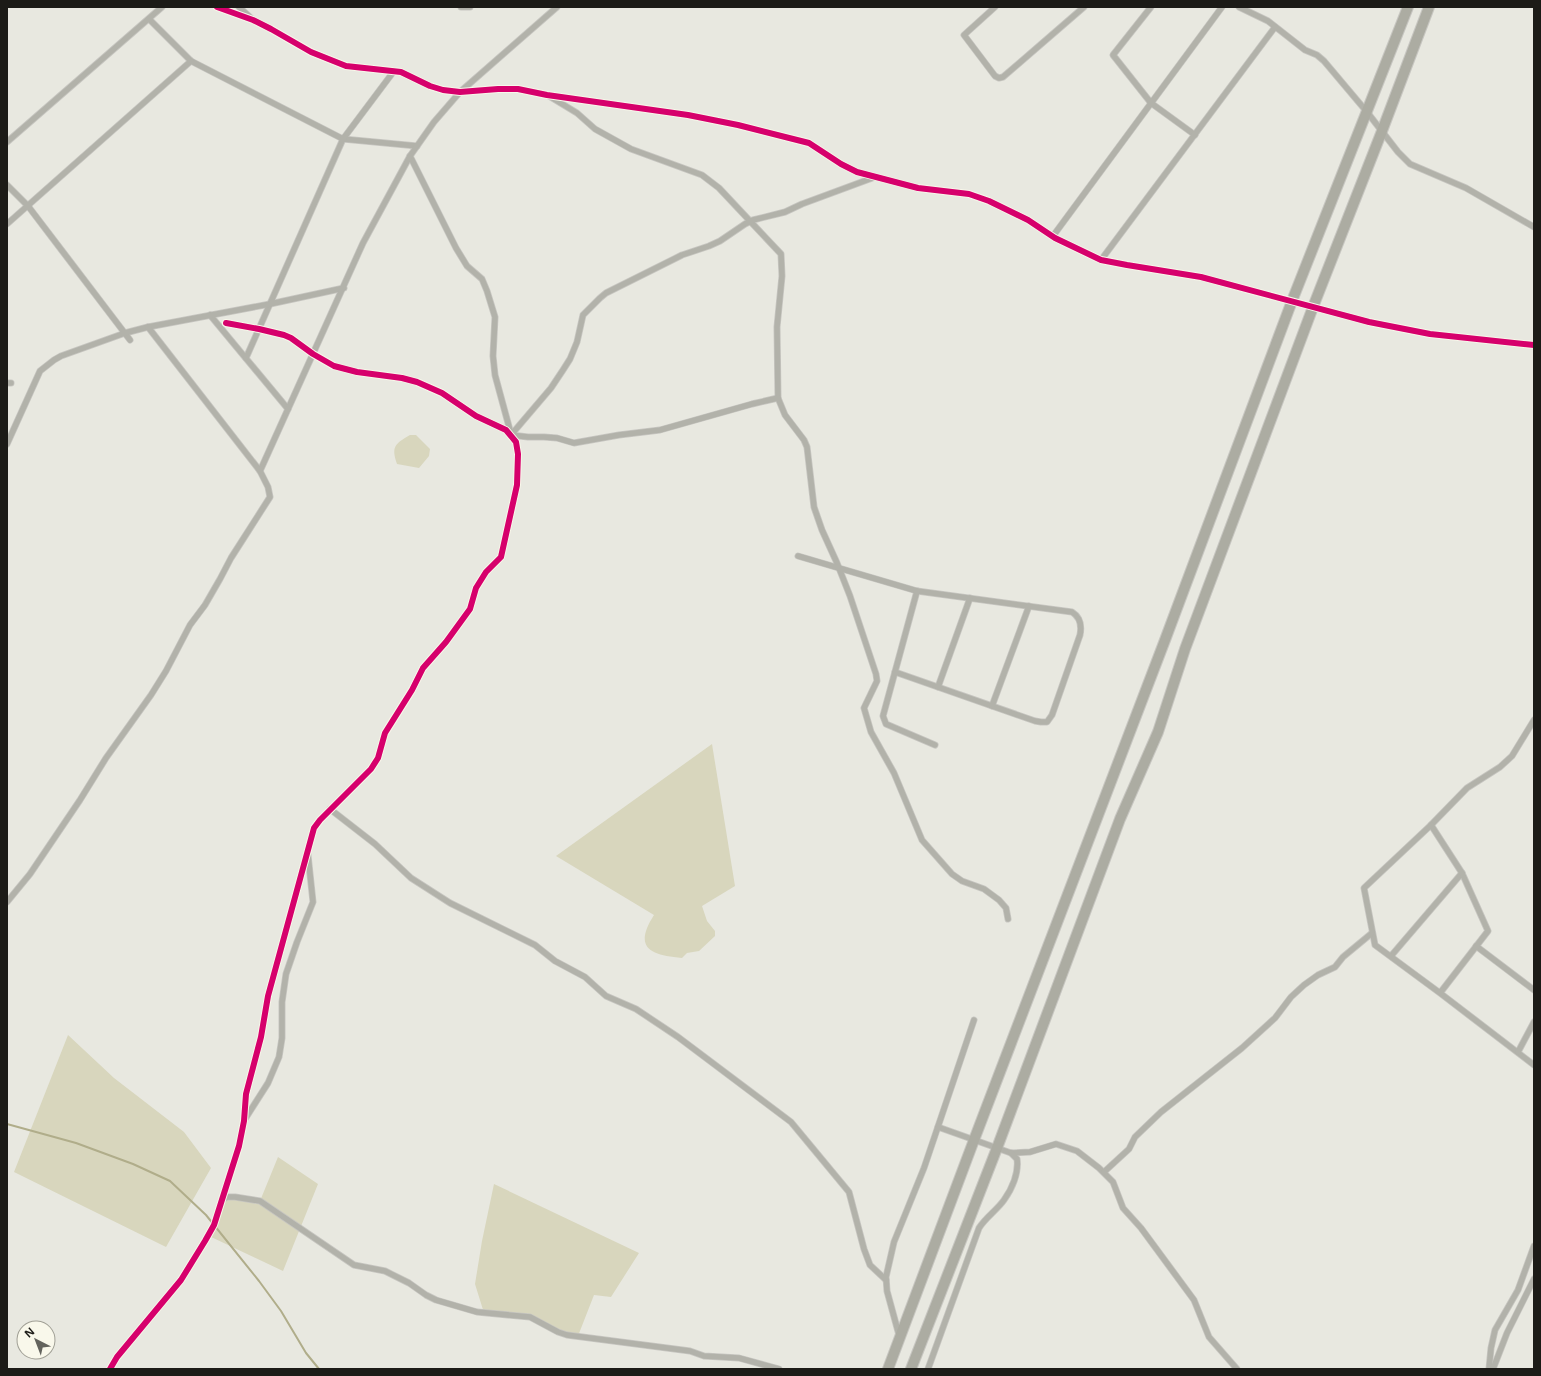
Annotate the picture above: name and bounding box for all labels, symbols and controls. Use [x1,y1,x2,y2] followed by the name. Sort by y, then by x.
[16,1320,56,1360] north arrow
[21,1324,37,1341] text: N

